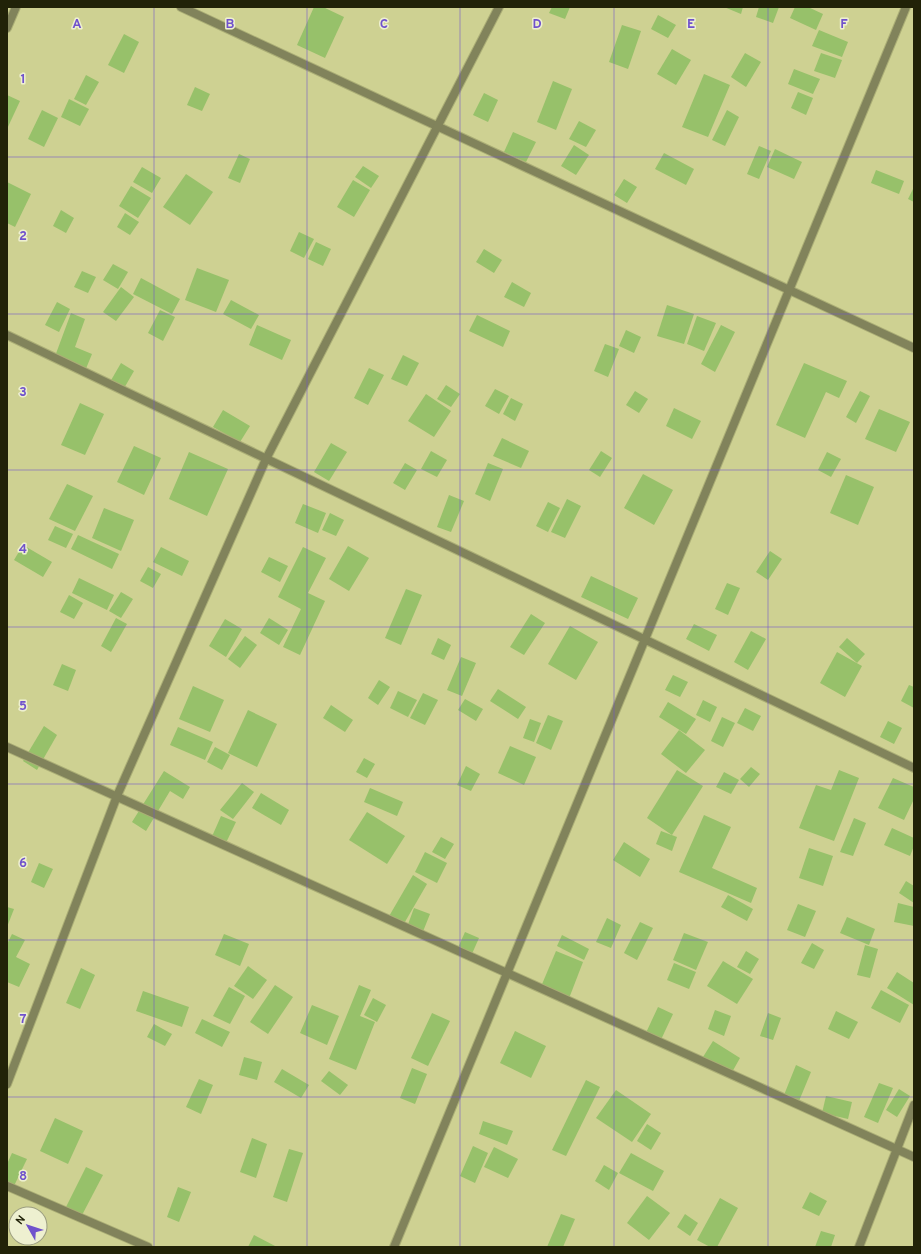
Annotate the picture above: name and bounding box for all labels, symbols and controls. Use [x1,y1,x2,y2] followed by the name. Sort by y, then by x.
[72,17,82,33] text: A
[226,17,235,33] text: B
[380,17,388,33] text: C
[532,17,542,33] text: D
[687,17,695,33] text: E
[840,17,848,33] text: F
[20,72,26,88] text: 1
[19,229,27,245] text: 2
[19,385,27,401] text: 3
[19,542,27,558] text: 4
[19,699,27,715] text: 5
[19,856,27,872] text: 6
[20,1012,27,1028] text: 7
[19,1169,27,1185] text: 8
[8,1206,48,1246] north arrow
[13,1213,29,1228] text: N

